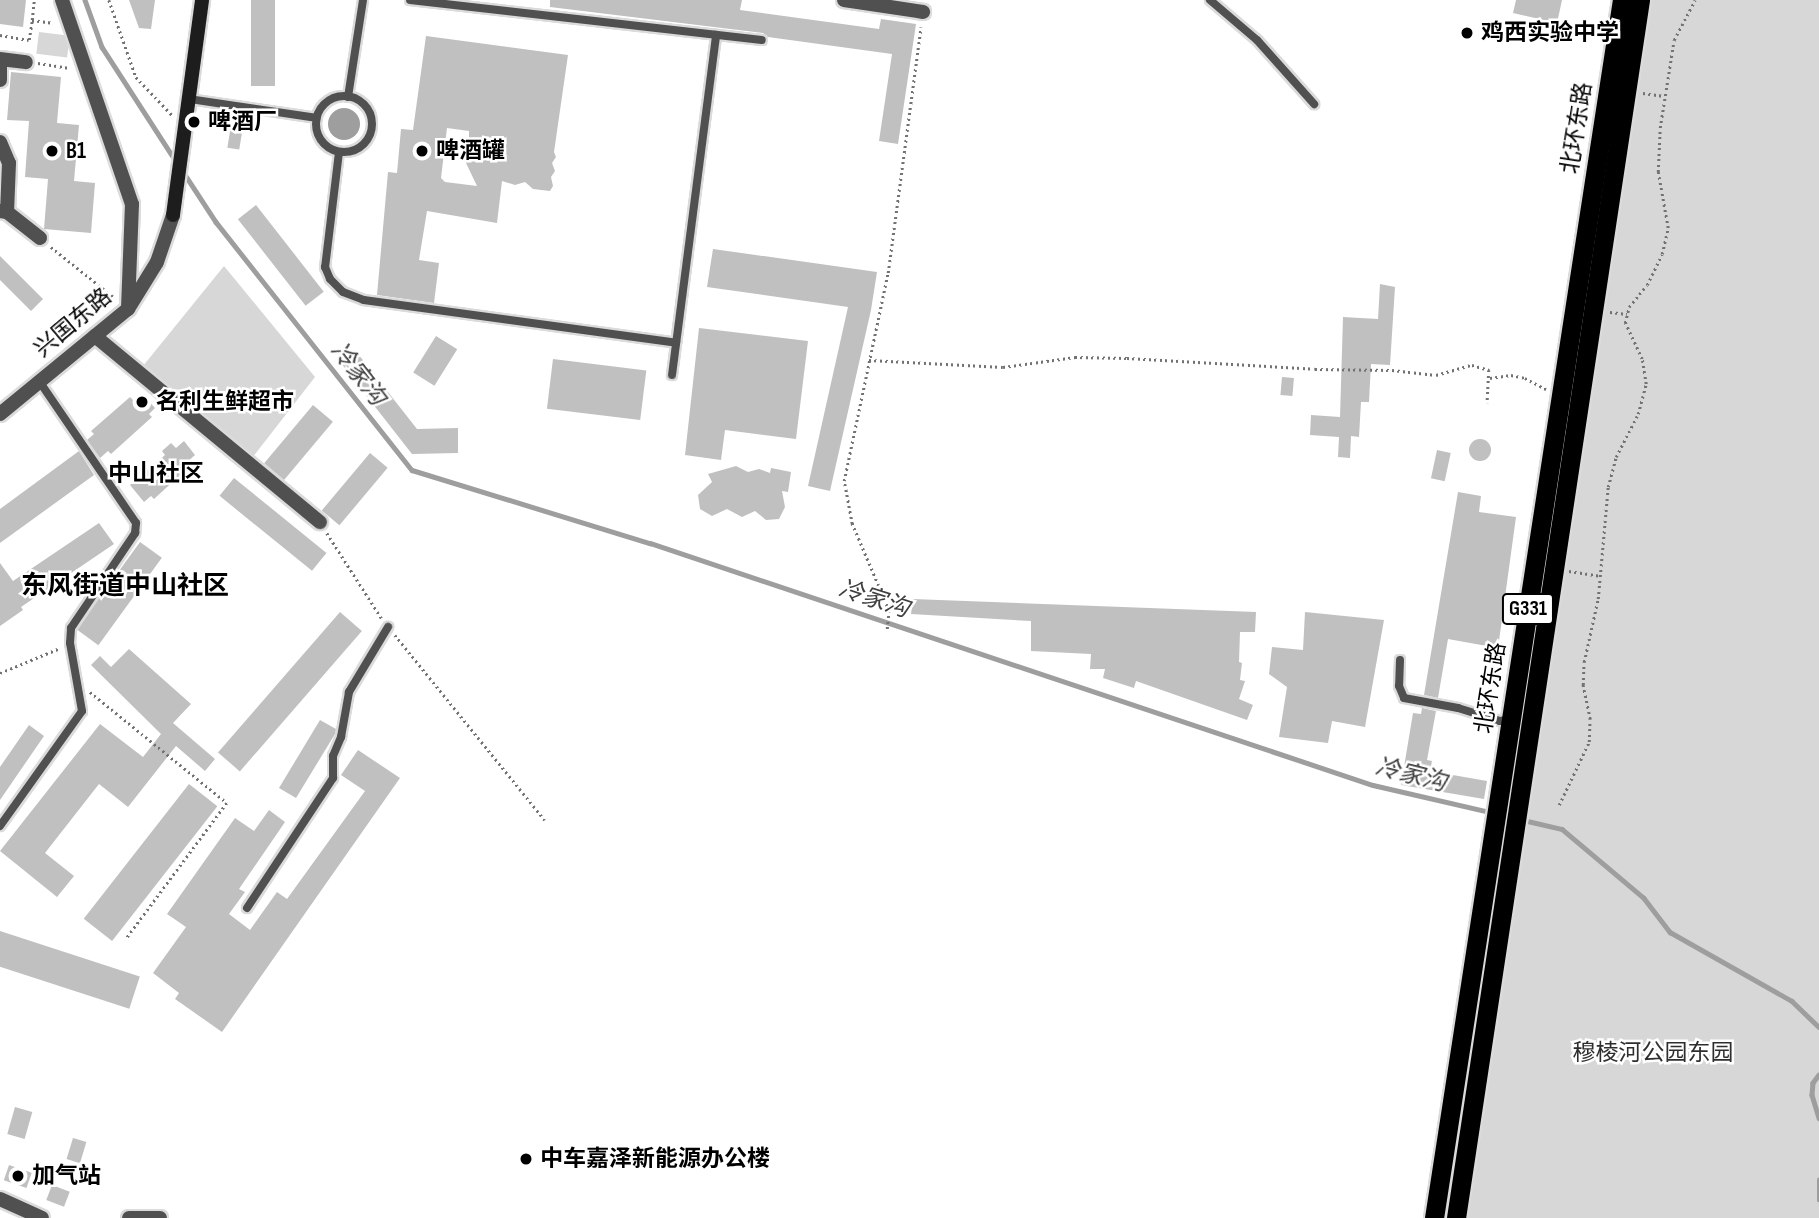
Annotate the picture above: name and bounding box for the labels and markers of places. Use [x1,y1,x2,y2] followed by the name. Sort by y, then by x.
[1481,19,1619,47] place label: 鸡西实验中学
[1459,25,1475,41] marker: 鸡西实验中学
[208,108,277,136] place label: 啤酒厂
[186,114,202,130] marker: 啤酒厂
[66,137,86,165] place label: B1
[436,137,505,165] place label: 啤酒罐
[44,143,60,159] marker: B1
[414,143,430,159] marker: 啤酒罐
[156,388,294,416] place label: 名利生鲜超市
[134,394,150,410] marker: 名利生鲜超市
[540,1145,770,1173] place label: 中车嘉泽新能源办公楼
[518,1151,534,1167] marker: 中车嘉泽新能源办公楼
[32,1162,101,1190] place label: 加气站
[10,1168,26,1184] marker: 加气站

